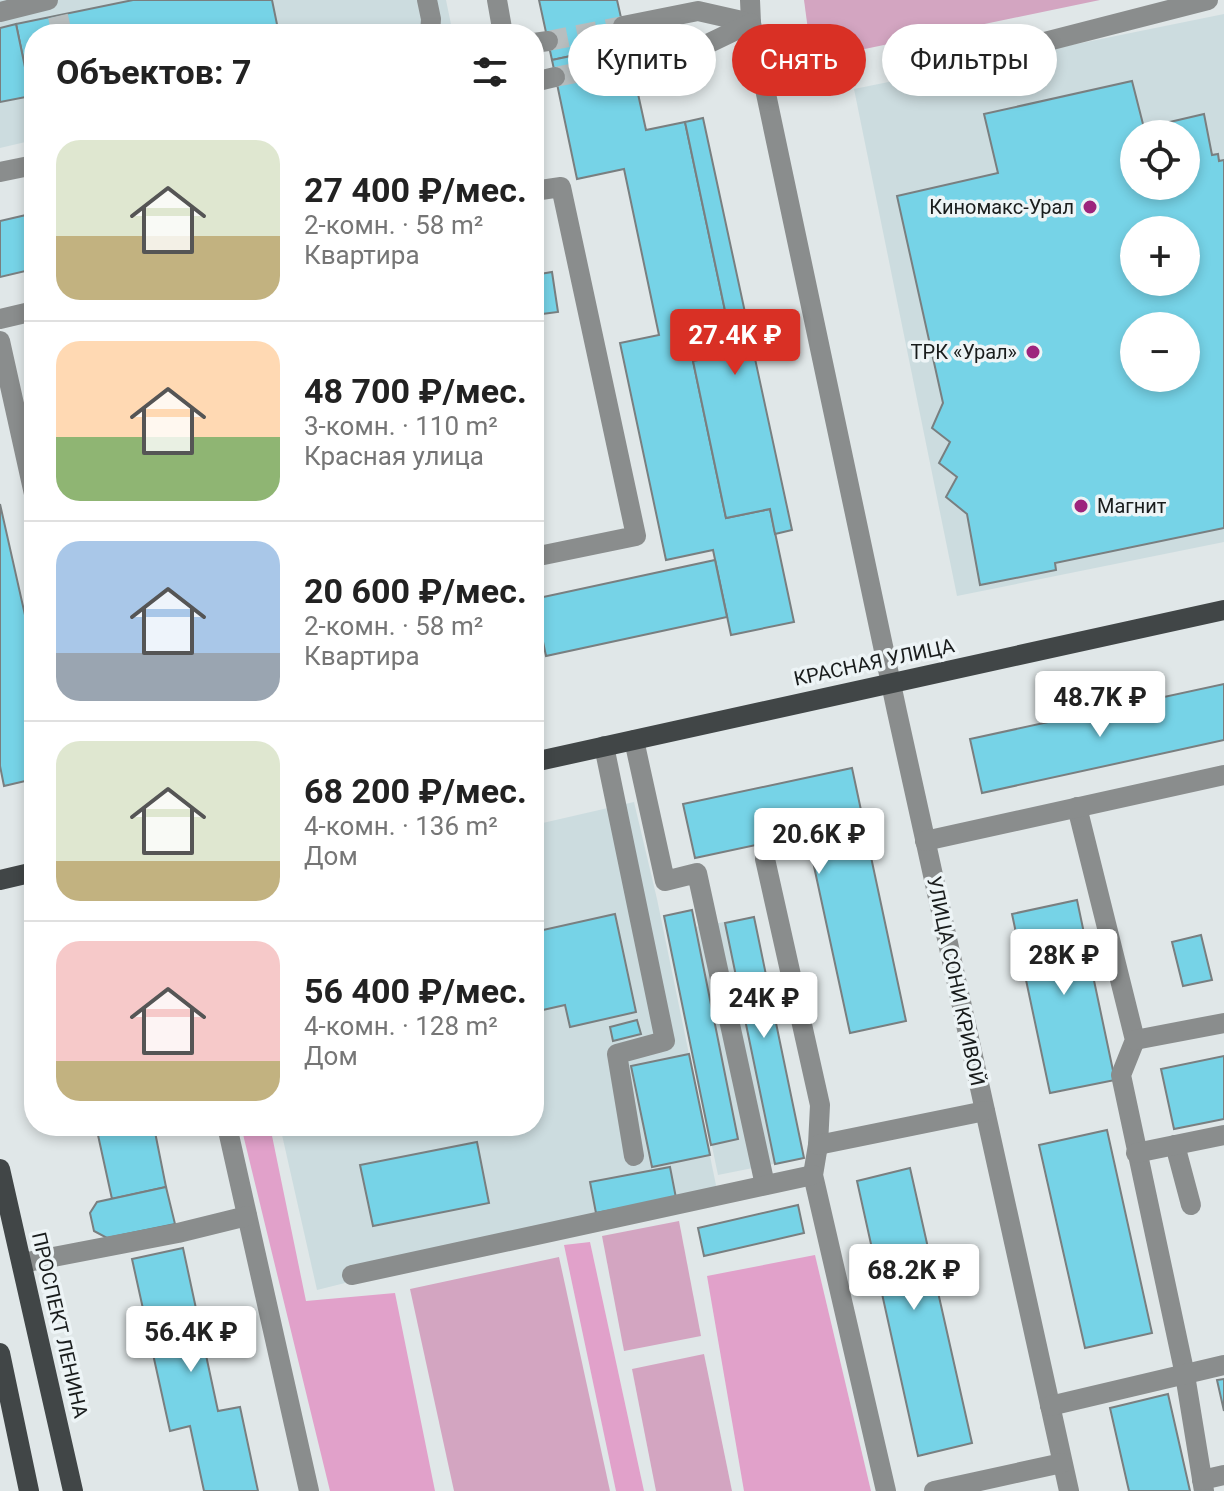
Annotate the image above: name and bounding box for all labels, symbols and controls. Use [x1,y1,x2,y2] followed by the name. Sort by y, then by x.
[568,24,716,96] chip: Купить
[732,24,866,96] chip: Снять
[882,24,1057,96] chip: Фильтры
[468,50,512,94] icon: filters
[56,52,251,92] text: Объектов: 7
[1120,120,1200,392] map controls
[1120,120,1200,200] button: locate
[304,170,527,210] text: 27 400 ₽/мес.
[120,172,216,268] icon: home
[929,195,1074,219] place label: Киномакс-Урал
[1081,198,1099,216] marker: Киномакс-Урал
[304,210,483,240] text: 2-комн. · 58 m²
[1120,216,1200,296] button: +
[304,240,420,270] text: Квартира
[661,309,809,377] pin: 27.4K ₽
[1120,312,1200,392] button: −
[688,320,782,350] text: 27.4K ₽
[911,340,1017,364] place label: ТРК «Урал»
[1024,343,1042,361] marker: ТРК «Урал»
[304,371,527,411] text: 48 700 ₽/мес.
[120,373,216,469] icon: home
[304,411,498,441] text: 3-комн. · 110 m²
[304,441,484,471] text: Красная улица
[1097,494,1167,518] place label: Магнит
[1072,497,1090,515] marker: Магнит
[304,571,527,611] text: 20 600 ₽/мес.
[120,573,216,669] icon: home
[304,611,483,641] text: 2-комн. · 58 m²
[791,633,957,691] street label: КРАСНАЯ УЛИЦА
[304,641,420,671] text: Квартира
[1026,671,1174,739] pin: 48.7K ₽
[1053,682,1147,712] text: 48.7K ₽
[304,771,527,811] text: 68 200 ₽/мес.
[120,773,216,869] icon: home
[745,808,893,876] pin: 20.6K ₽
[304,811,498,841] text: 4-комн. · 136 m²
[772,819,866,849] text: 20.6K ₽
[304,841,358,871] text: Дом
[922,874,990,1088] street label: УЛИЦА СОНИ КРИВОЙ
[1008,929,1120,997] pin: 28K ₽
[1028,940,1100,970] text: 28K ₽
[304,971,527,1011] text: 56 400 ₽/мес.
[708,972,820,1040] pin: 24K ₽
[120,973,216,1069] icon: home
[728,983,800,1013] text: 24K ₽
[304,1011,498,1041] text: 4-комн. · 128 m²
[304,1041,358,1071] text: Дом
[27,1230,93,1420] street label: ПРОСПЕКТ ЛЕНИНА
[840,1244,988,1312] pin: 68.2K ₽
[867,1255,961,1285] text: 68.2K ₽
[117,1306,265,1374] pin: 56.4K ₽
[144,1317,238,1347] text: 56.4K ₽

